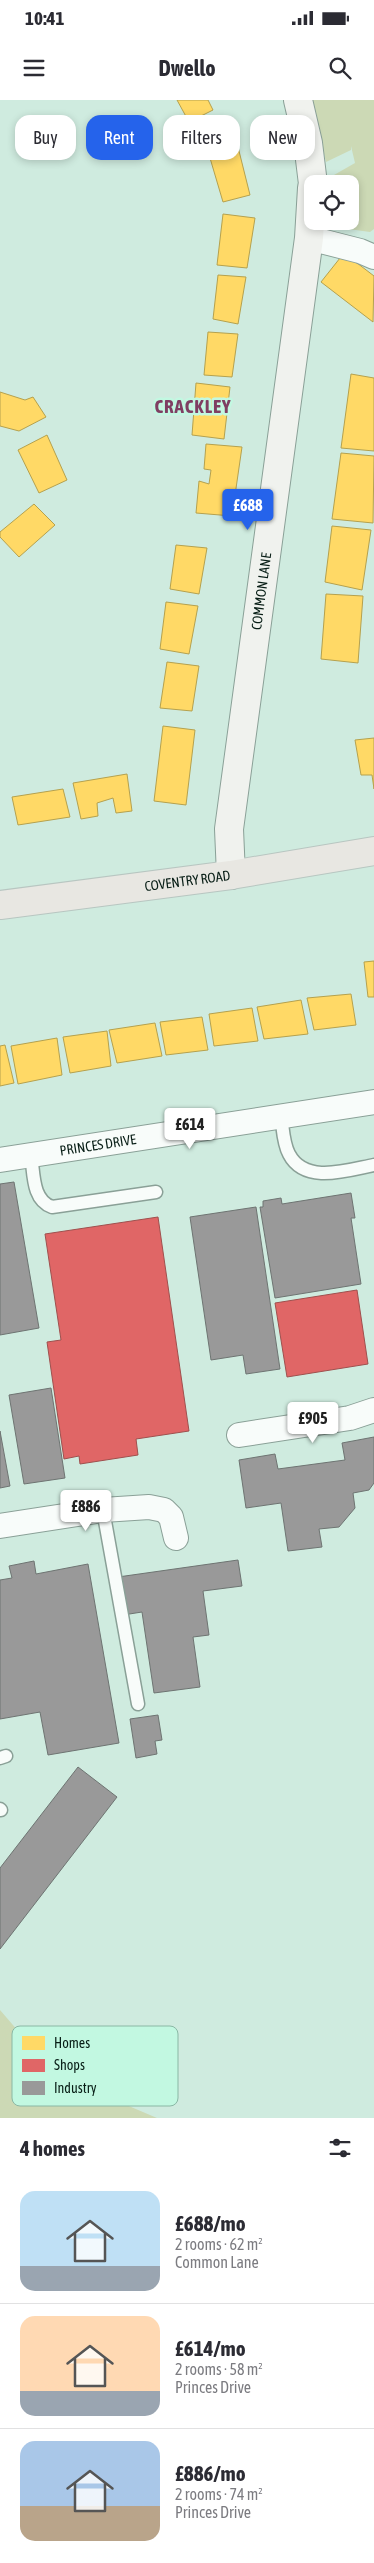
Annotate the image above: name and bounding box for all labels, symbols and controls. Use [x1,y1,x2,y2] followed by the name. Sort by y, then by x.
[25,7,64,29] text: 10:41
[20,54,48,82] icon: menu
[326,54,354,82] icon: search
[158,55,216,81] text: Dwello
[15,115,76,160] chip: Buy
[86,115,153,160] chip: Rent
[163,115,240,160] chip: Filters
[250,115,315,160] chip: New
[304,175,359,230] map controls
[304,175,359,230] button: locate
[154,395,232,417] district label: CRACKLEY
[218,488,278,531] pin: £688
[233,496,263,514] text: £688
[248,552,274,631] street label: COMMON LANE
[144,867,231,894] street label: COVENTRY ROAD
[160,1108,220,1150] pin: £614
[175,1115,205,1133] text: £614
[59,1131,137,1159] street label: PRINCES DRIVE
[283,1402,343,1444] pin: £905
[298,1409,328,1427] text: £905
[56,1490,116,1532] pin: £886
[71,1497,101,1515] text: £886
[12,2026,178,2106] legend
[54,2035,90,2051] text: Homes
[54,2057,85,2073] text: Shops
[54,2080,97,2096] text: Industry
[326,2134,354,2162] icon: filters
[20,2136,85,2160] text: 4 homes
[60,2211,120,2271] icon: home
[175,2211,246,2235] text: £688/mo
[175,2235,263,2253] text: 2 rooms · 62 m²
[175,2253,259,2271] text: Common Lane
[60,2336,120,2396] icon: home
[175,2336,246,2360] text: £614/mo
[175,2360,263,2378] text: 2 rooms · 58 m²
[175,2378,251,2396] text: Princes Drive
[60,2461,120,2521] icon: home
[175,2461,246,2485] text: £886/mo
[175,2485,263,2503] text: 2 rooms · 74 m²
[175,2503,251,2521] text: Princes Drive

